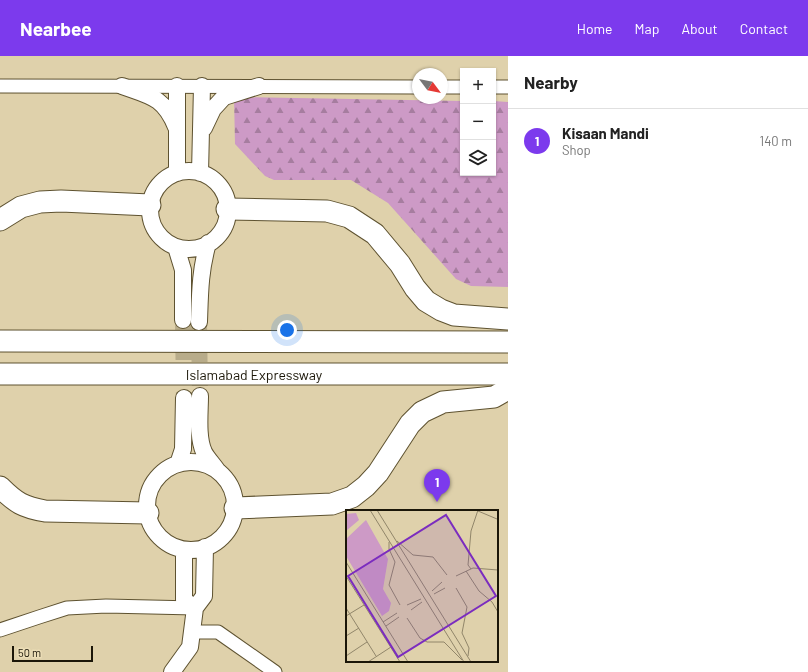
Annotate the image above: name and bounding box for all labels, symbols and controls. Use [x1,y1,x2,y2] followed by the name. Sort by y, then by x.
[20,17,92,40] text: Nearbee
[577,20,613,37] text: Home
[635,20,659,37] text: Map
[681,20,718,37] text: About
[740,20,788,37] text: Contact
[412,68,448,104] north arrow
[460,68,496,176] map controls
[460,68,496,104] button: +
[524,72,578,92] text: Nearby
[460,104,496,140] button: −
[562,124,649,142] text: Kisaan Mandi
[535,133,539,149] text: 1
[760,133,792,149] text: 140 m
[460,140,496,176] button: layers
[562,142,591,158] text: Shop
[277,320,297,340] your location
[186,366,323,383] street label: Islamabad Expressway
[424,469,450,502] pin: 1
[346,510,498,662] inset map
[12,644,93,663] scale bar
[18,646,41,659] text: 50 m

